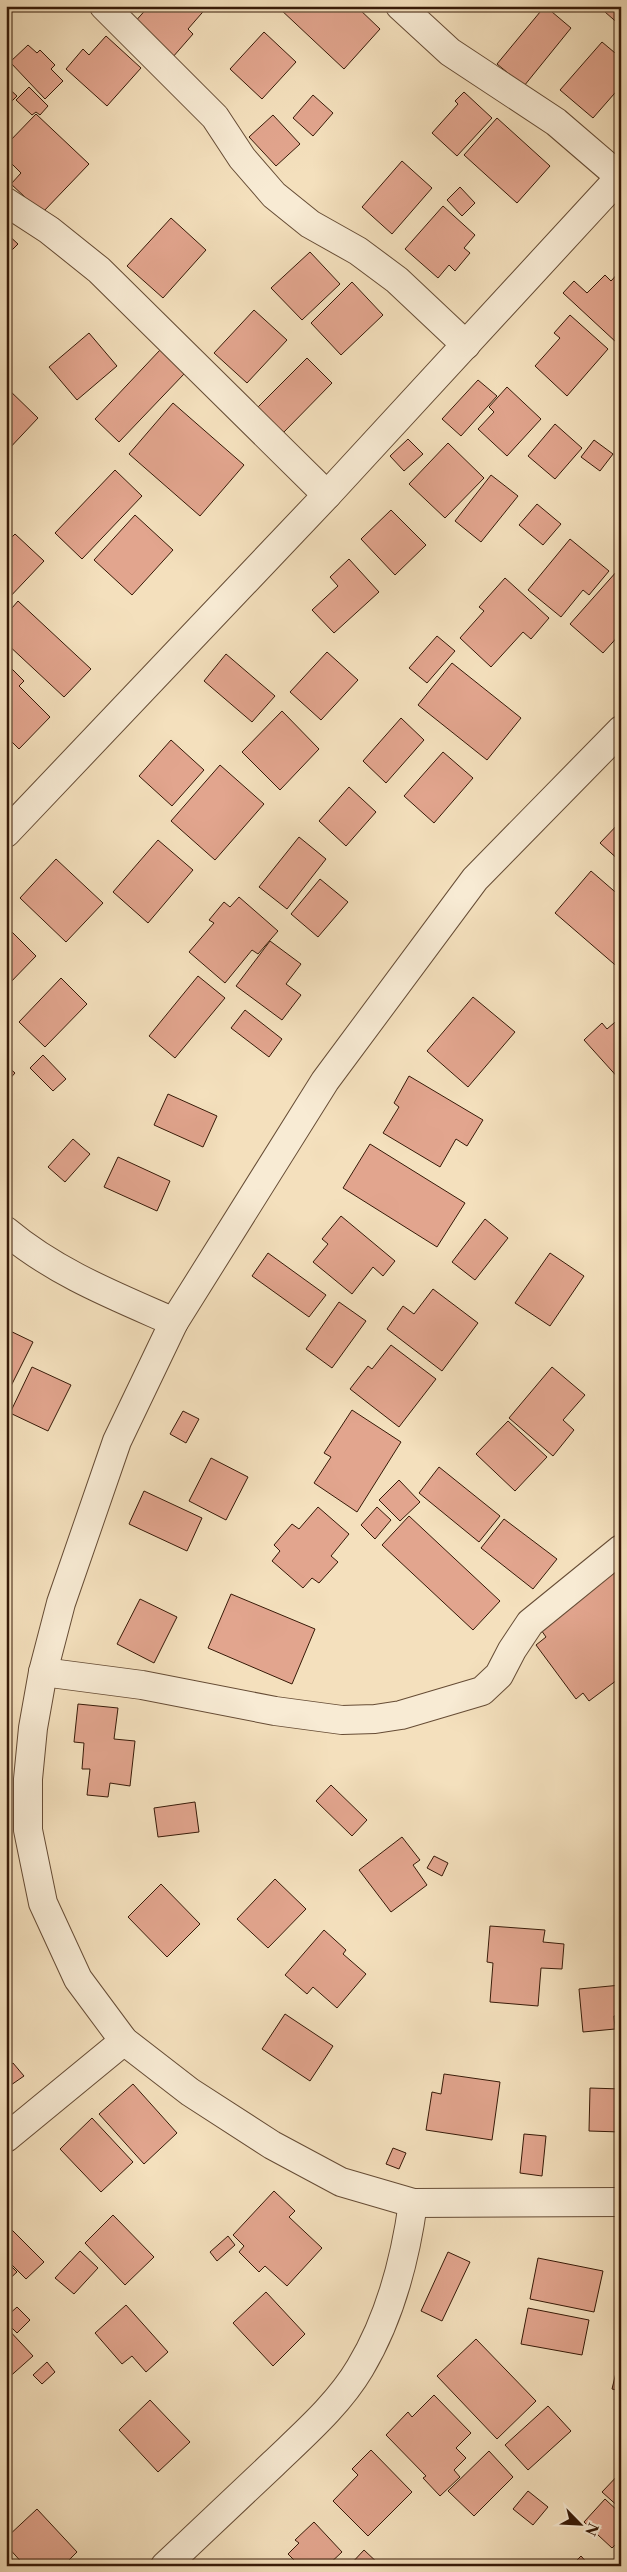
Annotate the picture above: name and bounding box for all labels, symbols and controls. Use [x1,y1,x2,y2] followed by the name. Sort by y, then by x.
[554,2500,604,2550] north arrow
[581,2520,603,2539] text: N

